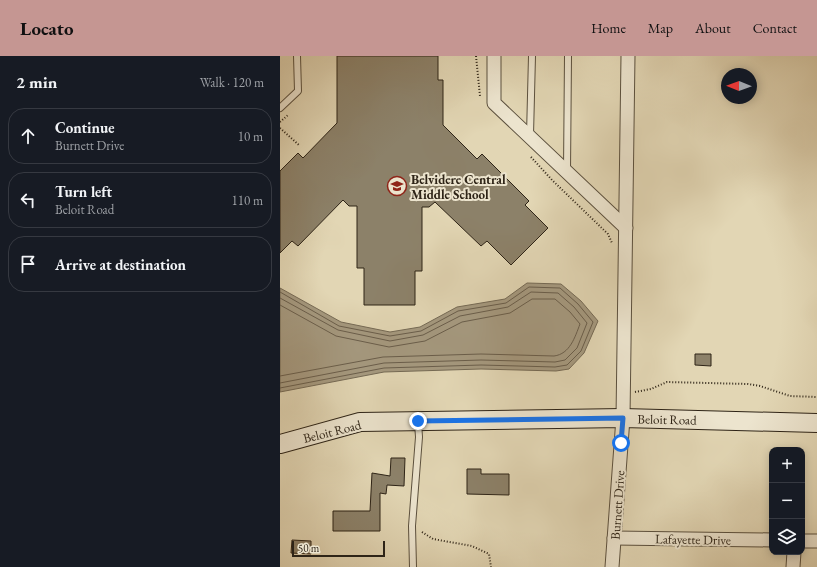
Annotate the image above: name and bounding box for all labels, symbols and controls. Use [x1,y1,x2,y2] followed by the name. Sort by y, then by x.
[20,16,74,41] text: Locato
[591,19,626,37] text: Home
[648,19,673,37] text: Map
[695,19,731,37] text: About
[753,19,797,37] text: Contact
[721,68,757,104] north arrow
[16,71,57,93] text: 2 min
[200,74,264,91] text: Walk · 120 m
[55,118,115,137] text: Continue
[17,125,39,147] icon: ahead
[238,128,263,145] text: 10 m
[55,137,124,154] text: Burnett Drive
[411,171,506,203] place label: Belvidere Central Middle School
[386,175,408,197] school or university icon: Belvidere Central Middle School
[55,182,112,201] text: Turn left
[17,189,39,211] icon: left
[232,192,263,209] text: 110 m
[55,201,114,218] text: Beloit Road
[17,253,39,275] icon: arrive
[55,255,186,274] text: Arrive at destination
[637,410,697,429] street label: Beloit Road
[409,412,427,430] route end
[301,416,363,447] street label: Beloit Road
[612,434,630,452] route start
[769,447,805,555] map controls
[769,447,805,483] button: +
[607,470,628,540] street label: Burnett Drive
[769,483,805,519] button: −
[769,519,805,555] button: layers
[655,530,731,549] street label: Lafayette Drive
[292,539,385,558] scale bar
[298,541,319,555] text: 50 m

